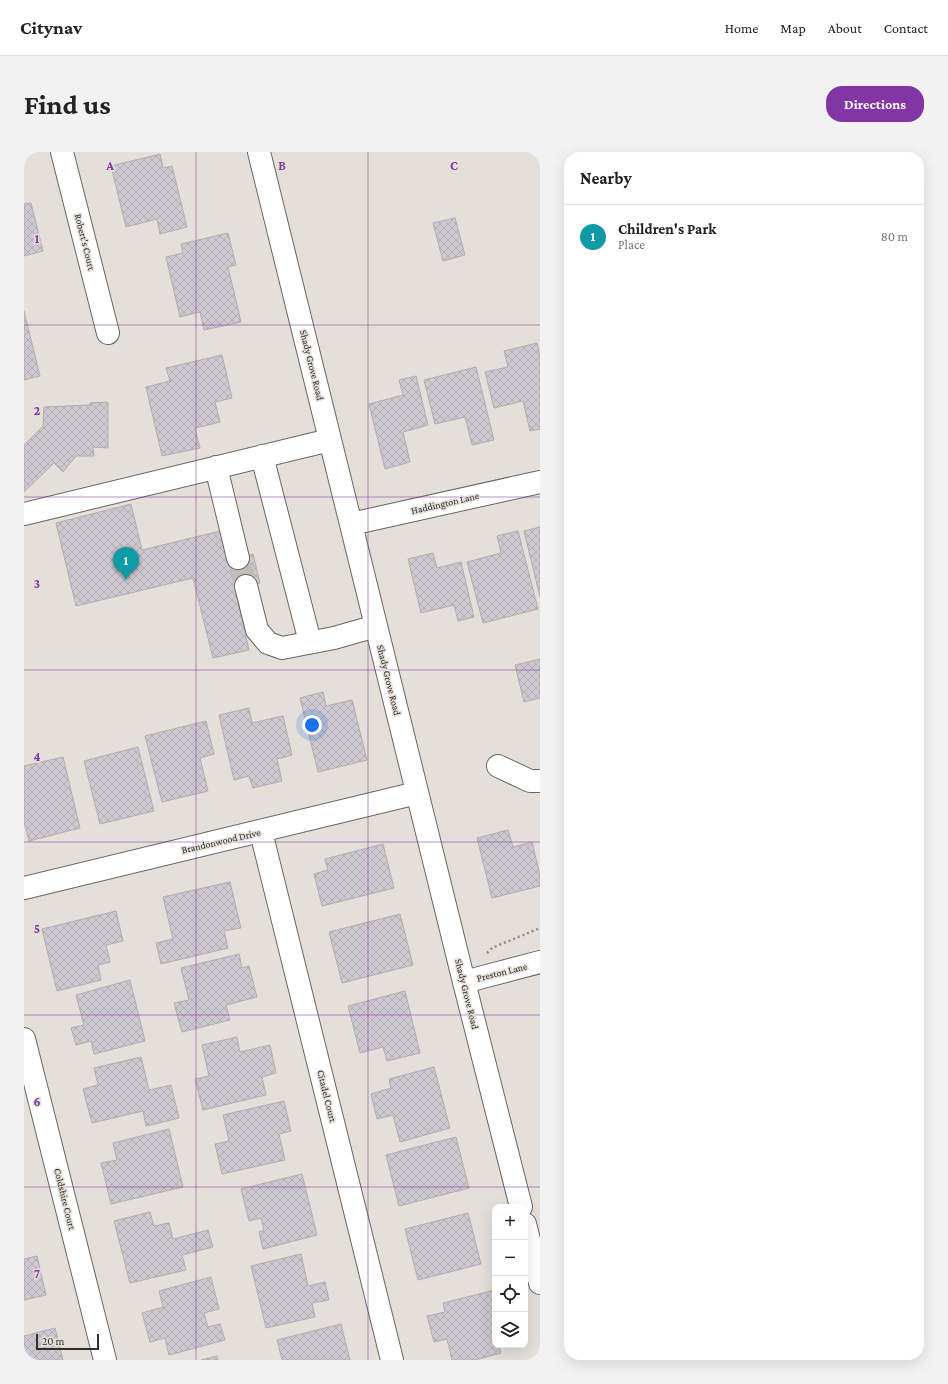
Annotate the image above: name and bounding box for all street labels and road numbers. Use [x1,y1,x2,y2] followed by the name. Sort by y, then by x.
[73,213,97,272] street label: Robert's Court
[298,329,326,402] street label: Shady Grove Road
[410,490,481,516] street label: Haddington Lane
[375,644,403,717] street label: Shady Grove Road
[181,826,262,855] street label: Brandonwood Drive
[453,958,481,1031] street label: Shady Grove Road
[476,960,529,984] street label: Preston Lane
[315,1069,339,1124] street label: Citadel Court
[52,1167,78,1232] street label: Coldshire Court

